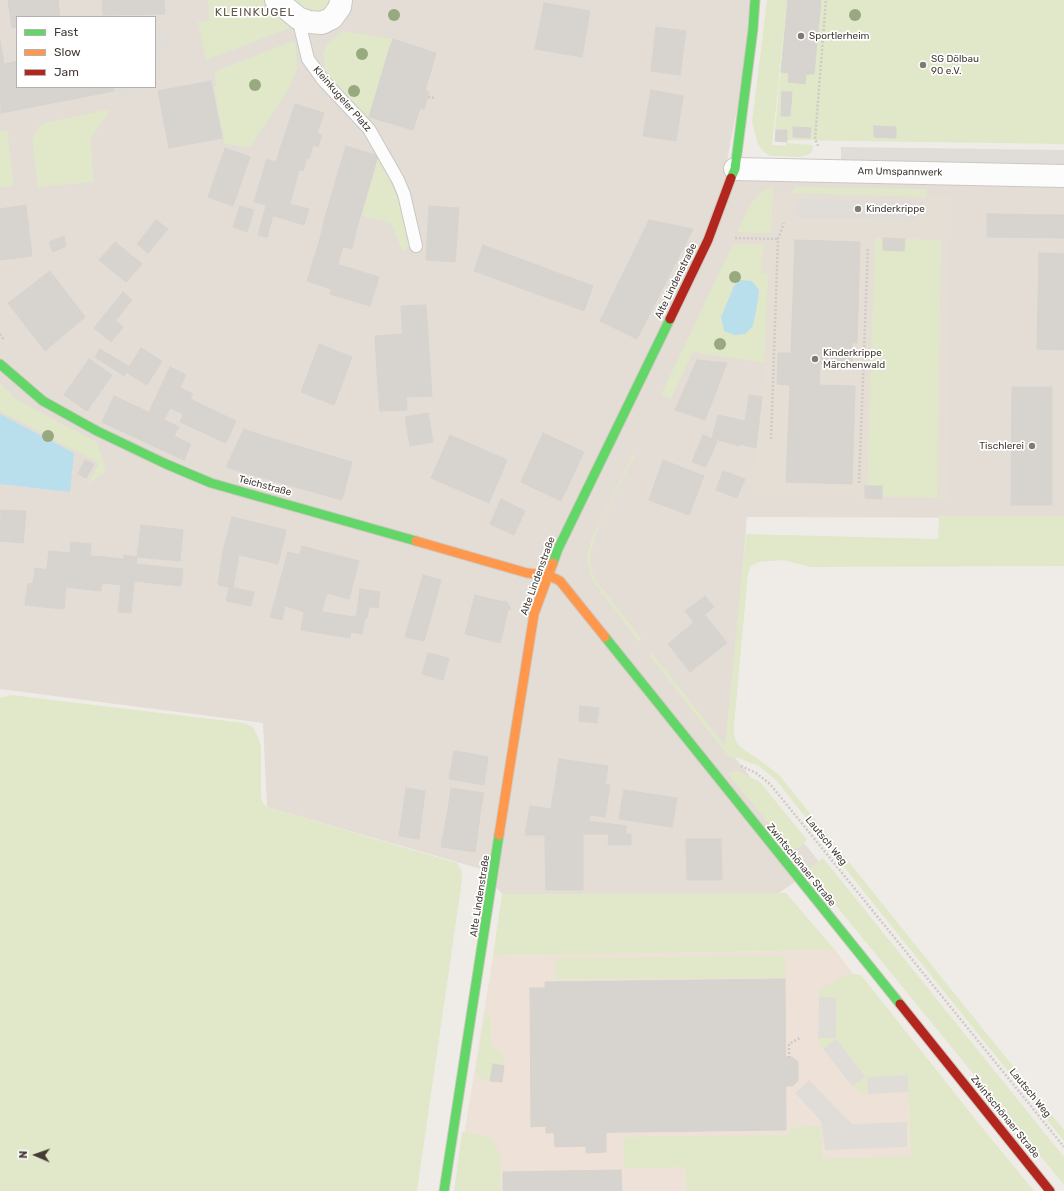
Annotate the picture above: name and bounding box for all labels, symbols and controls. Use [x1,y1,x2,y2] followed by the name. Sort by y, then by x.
[215,6,295,20] district label: KLEINKUGEL
[16,16,156,88] legend
[54,25,78,39] text: Fast
[809,30,869,42] place label: Sportlerheim
[796,31,806,41] marker: Sportlerheim
[54,45,81,59] text: Slow
[931,53,979,76] place label: SG Dölbau 90 e.V.
[918,60,928,70] marker: SG Dölbau 90 e.V.
[310,64,374,134] street label: Kleinkugeler Platz
[54,65,79,79] text: Jam
[857,165,943,179] street label: Am Umspannwerk
[866,203,925,215] place label: Kinderkrippe
[853,204,863,214] marker: Kinderkrippe
[653,241,699,321] street label: Alte Lindenstraße
[823,347,885,370] place label: Kinderkrippe Märchenwald
[810,354,820,364] marker: Kinderkrippe Märchenwald
[979,440,1024,452] place label: Tischlerei
[1027,441,1037,451] marker: Tischlerei
[237,473,293,499] street label: Teichstraße
[518,535,558,617] street label: Alte Lindenstraße
[803,814,849,868] street label: Lautsch Weg
[764,821,838,909] street label: Zwintschönaer Straße
[468,854,492,938] street label: Alte Lindenstraße
[1007,1066,1053,1120] street label: Lautsch Weg
[968,1073,1042,1161] street label: Zwintschönaer Straße
[16,1135,56,1175] north arrow
[17,1150,30,1159] text: N

